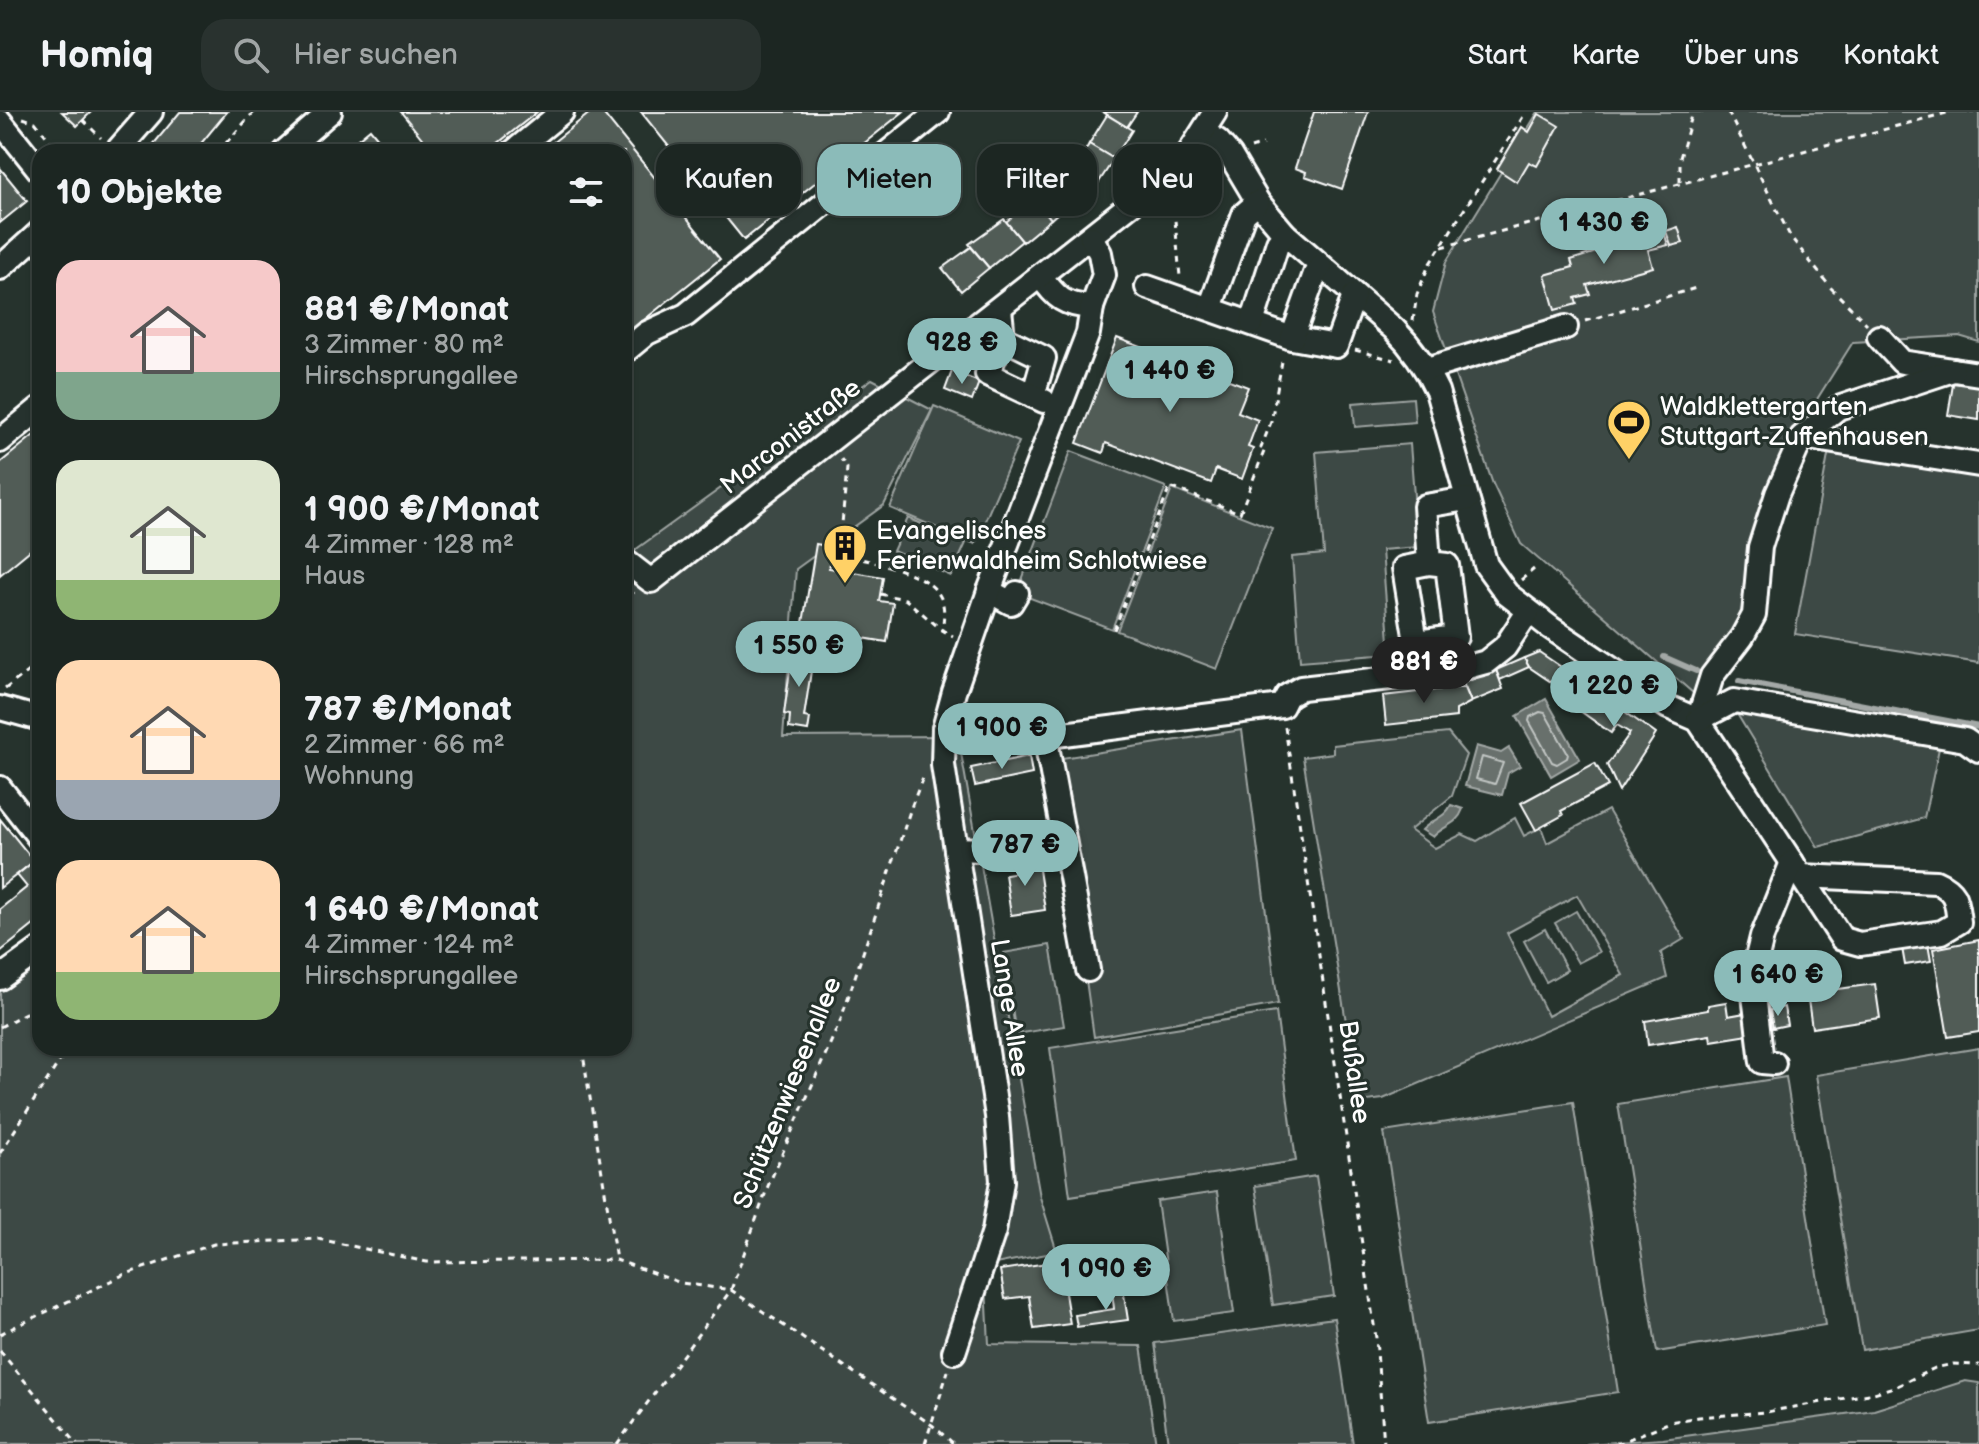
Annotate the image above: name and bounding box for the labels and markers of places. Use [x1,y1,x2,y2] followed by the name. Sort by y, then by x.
[1530,198,1678,266] pin: 1 430 €
[906,318,1018,386] pin: 928 €
[1096,346,1244,414] pin: 1 440 €
[1660,392,1929,453] place label: Waldklettergarten Stuttgart-Zuffenhausen
[1605,398,1653,461] sports icon: Waldklettergarten Stuttgart-Zuffenhausen
[876,516,1207,577] place label: Evangelisches Ferienwaldheim Schlotwiese
[821,522,869,585] building icon: Evangelisches Ferienwaldheim Schlotwiese
[725,621,873,689] pin: 1 550 €
[1368,637,1480,705] pin: 881 €
[1540,661,1688,729] pin: 1 220 €
[928,703,1076,771] pin: 1 900 €
[969,820,1081,888] pin: 787 €
[1704,950,1852,1018] pin: 1 640 €
[1032,1244,1180,1312] pin: 1 090 €

